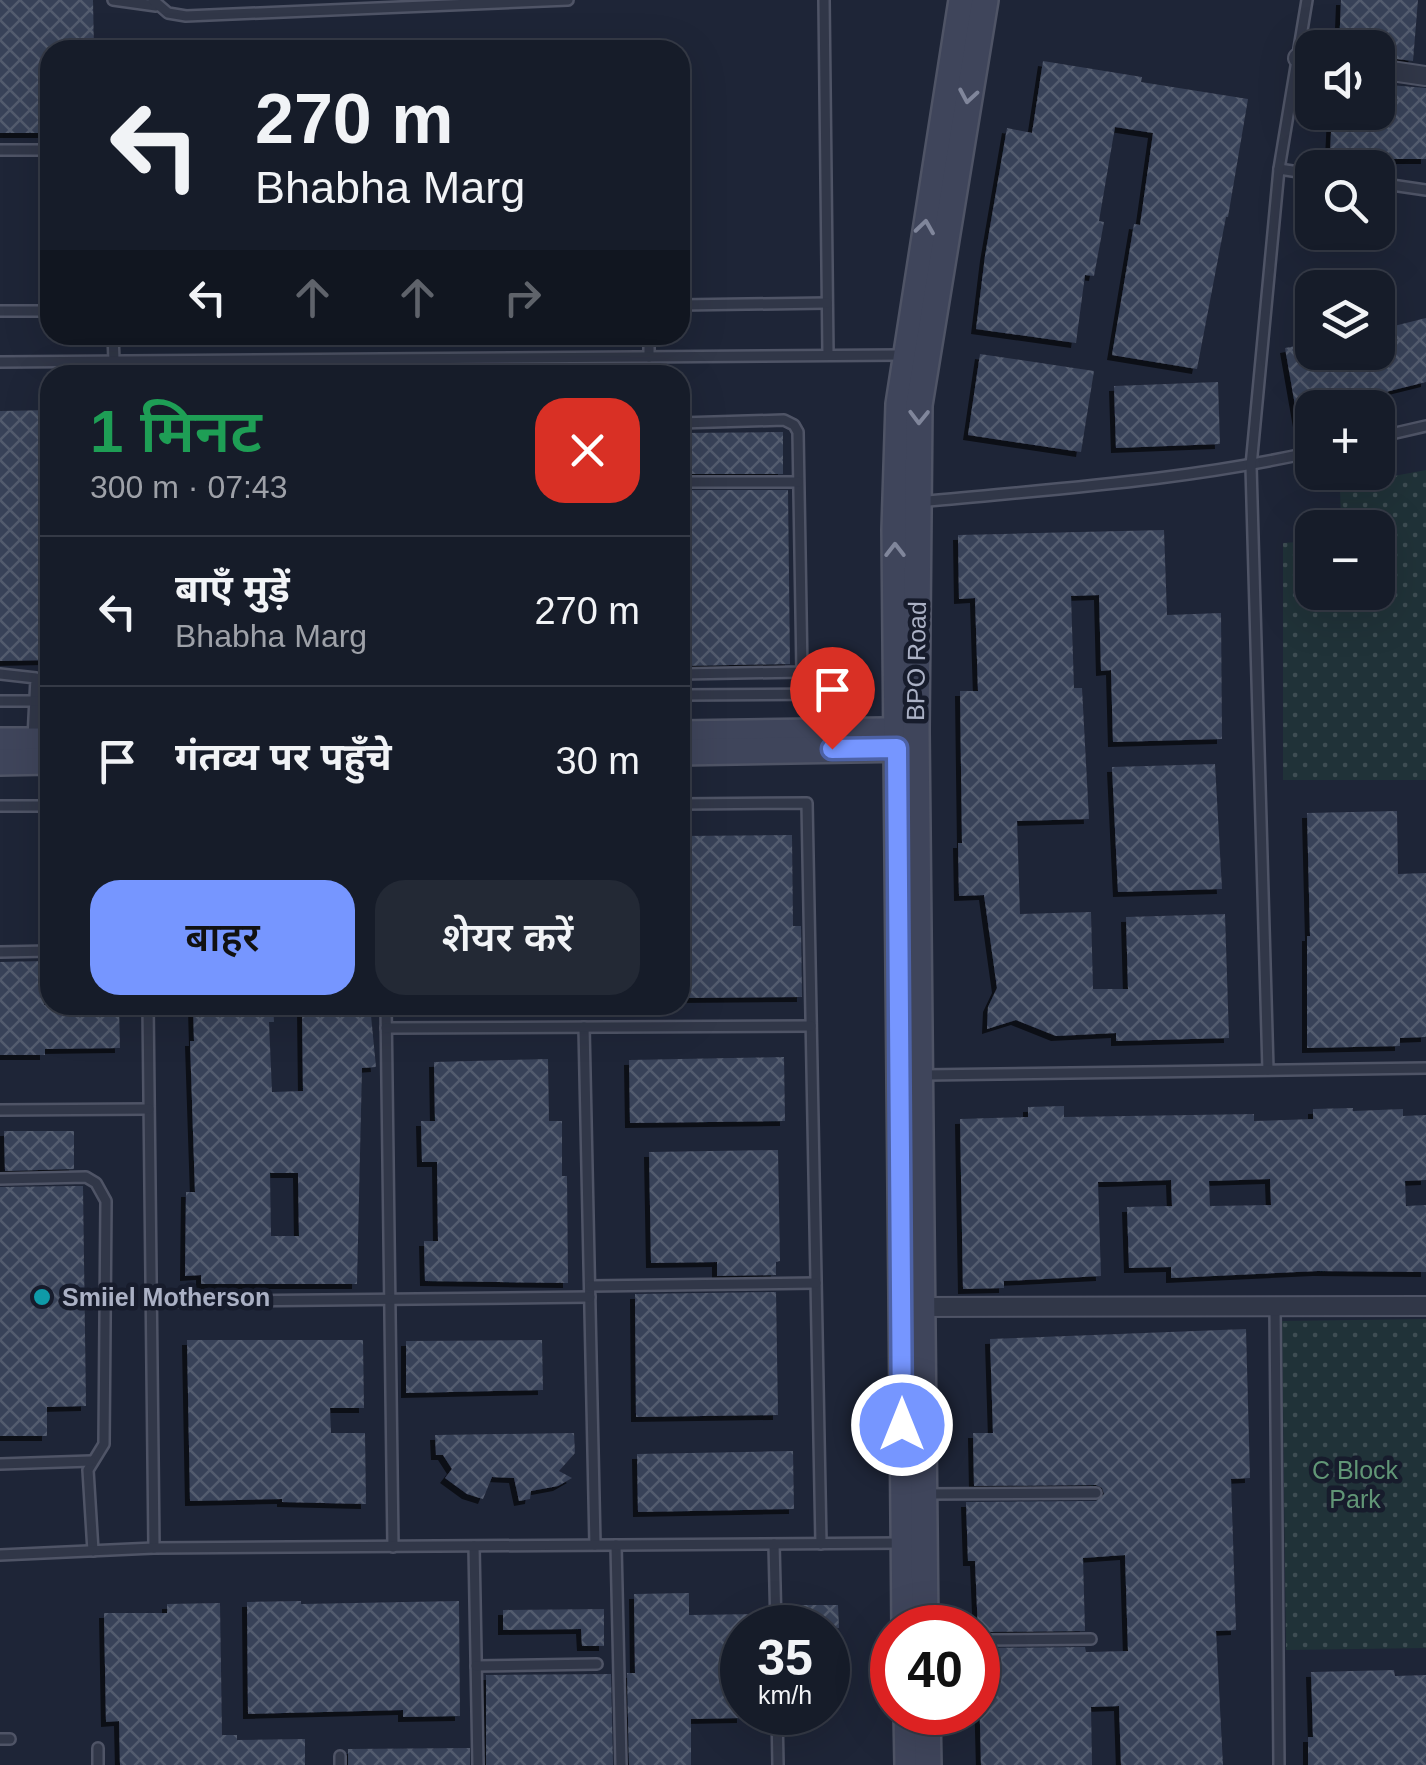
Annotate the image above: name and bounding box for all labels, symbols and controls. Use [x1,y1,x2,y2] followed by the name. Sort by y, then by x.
[1295,30,1395,610] map controls
[1295,30,1395,130] button: sound
[90,80,220,210] icon: left
[255,80,453,158] text: 270 m
[959,88,980,104] one-way arrow
[1295,150,1395,250] button: search
[255,162,525,213] text: Bhabha Marg
[913,219,934,235] one-way arrow
[180,270,235,325] icon: left
[285,270,340,325] icon: ahead
[390,270,445,325] icon: ahead
[495,270,550,325] icon: right
[1295,270,1395,370] button: layers
[1295,390,1395,490] button: +
[90,398,262,465] text: 1 मिनट
[535,398,640,503] button: close
[909,410,930,426] one-way arrow
[90,469,287,505] text: 300 m · 07:43
[1295,510,1395,610] button: −
[885,542,906,558] one-way arrow
[175,568,290,610] text: बाएँ मुड़ें
[90,584,145,639] icon: left
[534,590,640,632] text: 270 m
[901,601,931,721] street label: BPO Road
[175,618,367,654] text: Bhabha Marg
[790,647,875,750] pin
[805,662,860,717] icon: arrive
[90,734,145,789] icon: arrive
[175,736,391,778] text: गंतव्य पर पहुँचे
[556,740,640,782] text: 30 m
[90,880,355,995] button: बाहर
[375,880,640,995] button: शेयर करें
[62,1283,270,1311] place label: Smiiel Motherson
[31,1286,53,1308] marker: Smiiel Motherson
[850,1373,954,1477] position arrow
[1312,1456,1399,1513] park label: C Block Park
[870,1605,1000,1735] speed limit sign: 40
[757,1630,813,1686] text: 35
[758,1681,812,1709] text: km/h

